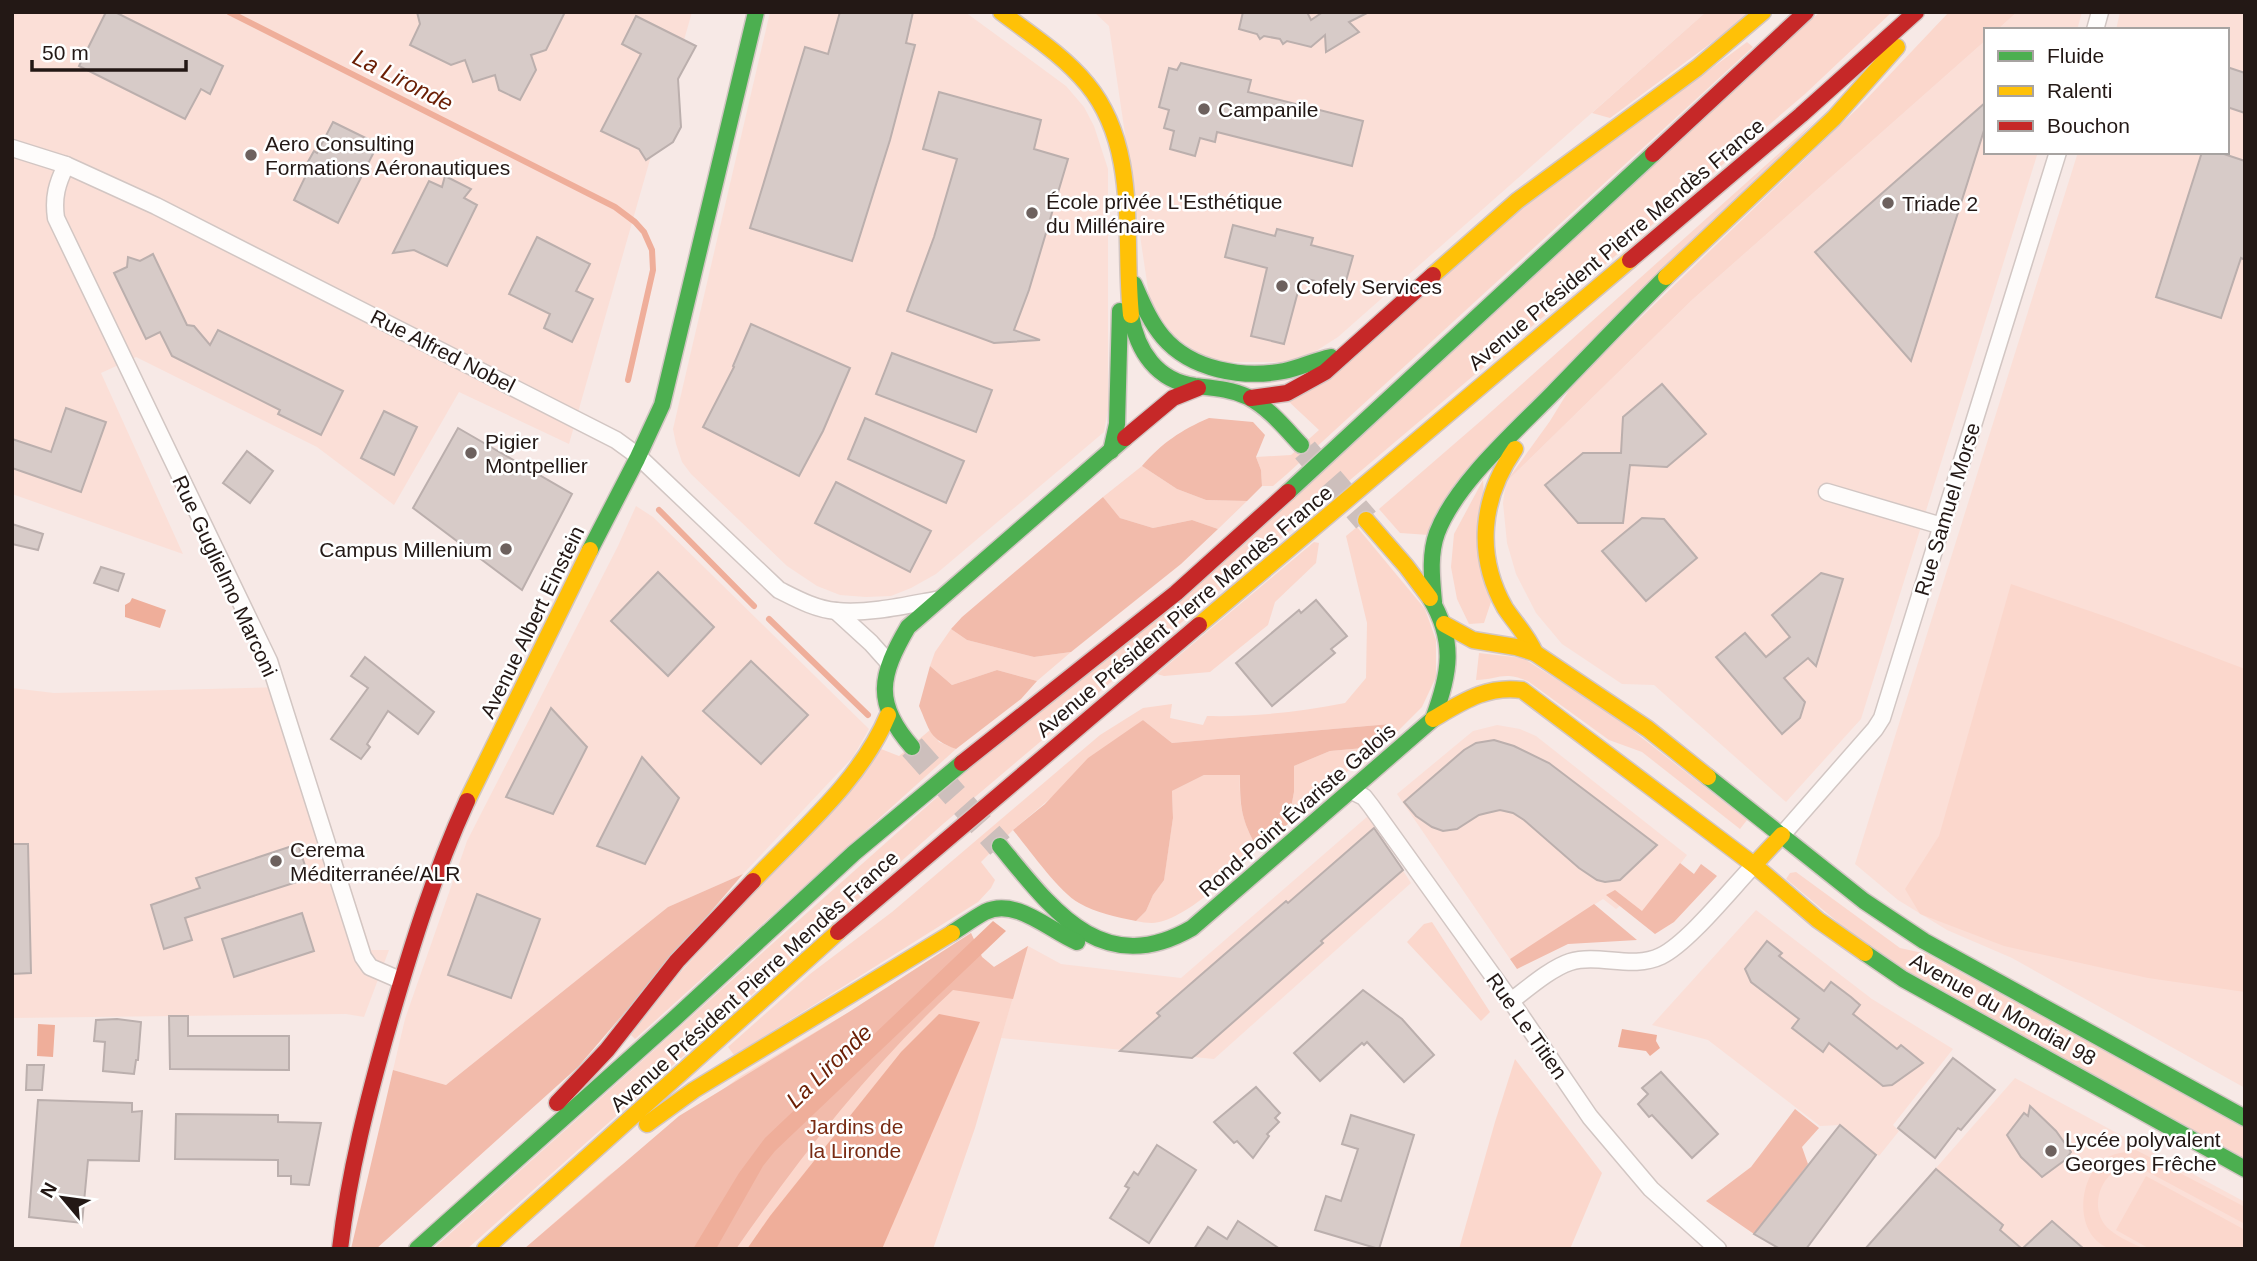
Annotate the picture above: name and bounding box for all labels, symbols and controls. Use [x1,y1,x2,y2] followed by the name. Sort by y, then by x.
[32,28,186,72] scale bar
[1984,28,2229,154] legend
[42,41,89,64] text: 50 m
[349,44,457,116] water label: La Lironde
[2047,44,2104,67] text: Fluide
[2047,79,2112,102] text: Ralenti
[1218,98,1318,121] place label: Campanile
[1196,101,1212,117] marker: Campanile
[1463,113,1769,375] street label: Avenue Président Pierre Mendès France
[2047,114,2130,137] text: Bouchon
[265,132,510,179] place label: Aero Consulting Formations Aéronautiques
[243,147,259,163] marker: Aero Consulting Formations Aéronautiques
[1046,190,1282,237] place label: École privée L'Esthétique du Millénaire
[1902,192,1978,215] place label: Triade 2
[1880,195,1896,211] marker: Triade 2
[1024,205,1040,221] marker: École privée L'Esthétique du Millénaire
[1296,275,1442,298] place label: Cofely Services
[1274,278,1290,294] marker: Cofely Services
[367,305,519,397] street label: Rue Alfred Nobel
[1910,420,1984,598] street label: Rue Samuel Morse
[485,430,588,477] place label: Pigier Montpellier
[463,445,479,461] marker: Pigier Montpellier
[168,472,282,680] street label: Rue Guglielmo Marconi
[1031,480,1337,742] street label: Avenue Président Pierre Mendès France
[475,522,589,722] street label: Avenue Albert Einstein
[319,538,492,561] place label: Campus Millenium
[498,541,514,557] marker: Campus Millenium
[1194,719,1400,901] street label: Rond-Point Évariste Galois
[290,838,460,885] place label: Cerema Méditerranée/ALR
[605,846,903,1116] street label: Avenue Président Pierre Mendès France
[268,853,284,869] marker: Cerema Méditerranée/ALR
[1906,948,2100,1070] street label: Avenue du Mondial 98
[1482,969,1572,1083] street label: Rue Le Titien
[781,1019,877,1113] water label: La Lironde
[807,1115,903,1162] park label: Jardins de la Lironde
[2065,1128,2221,1175] place label: Lycée polyvalent Georges Frêche
[2043,1143,2059,1159] marker: Lycée polyvalent Georges Frêche
[28,1163,98,1233] north arrow
[36,1179,61,1201] text: N

